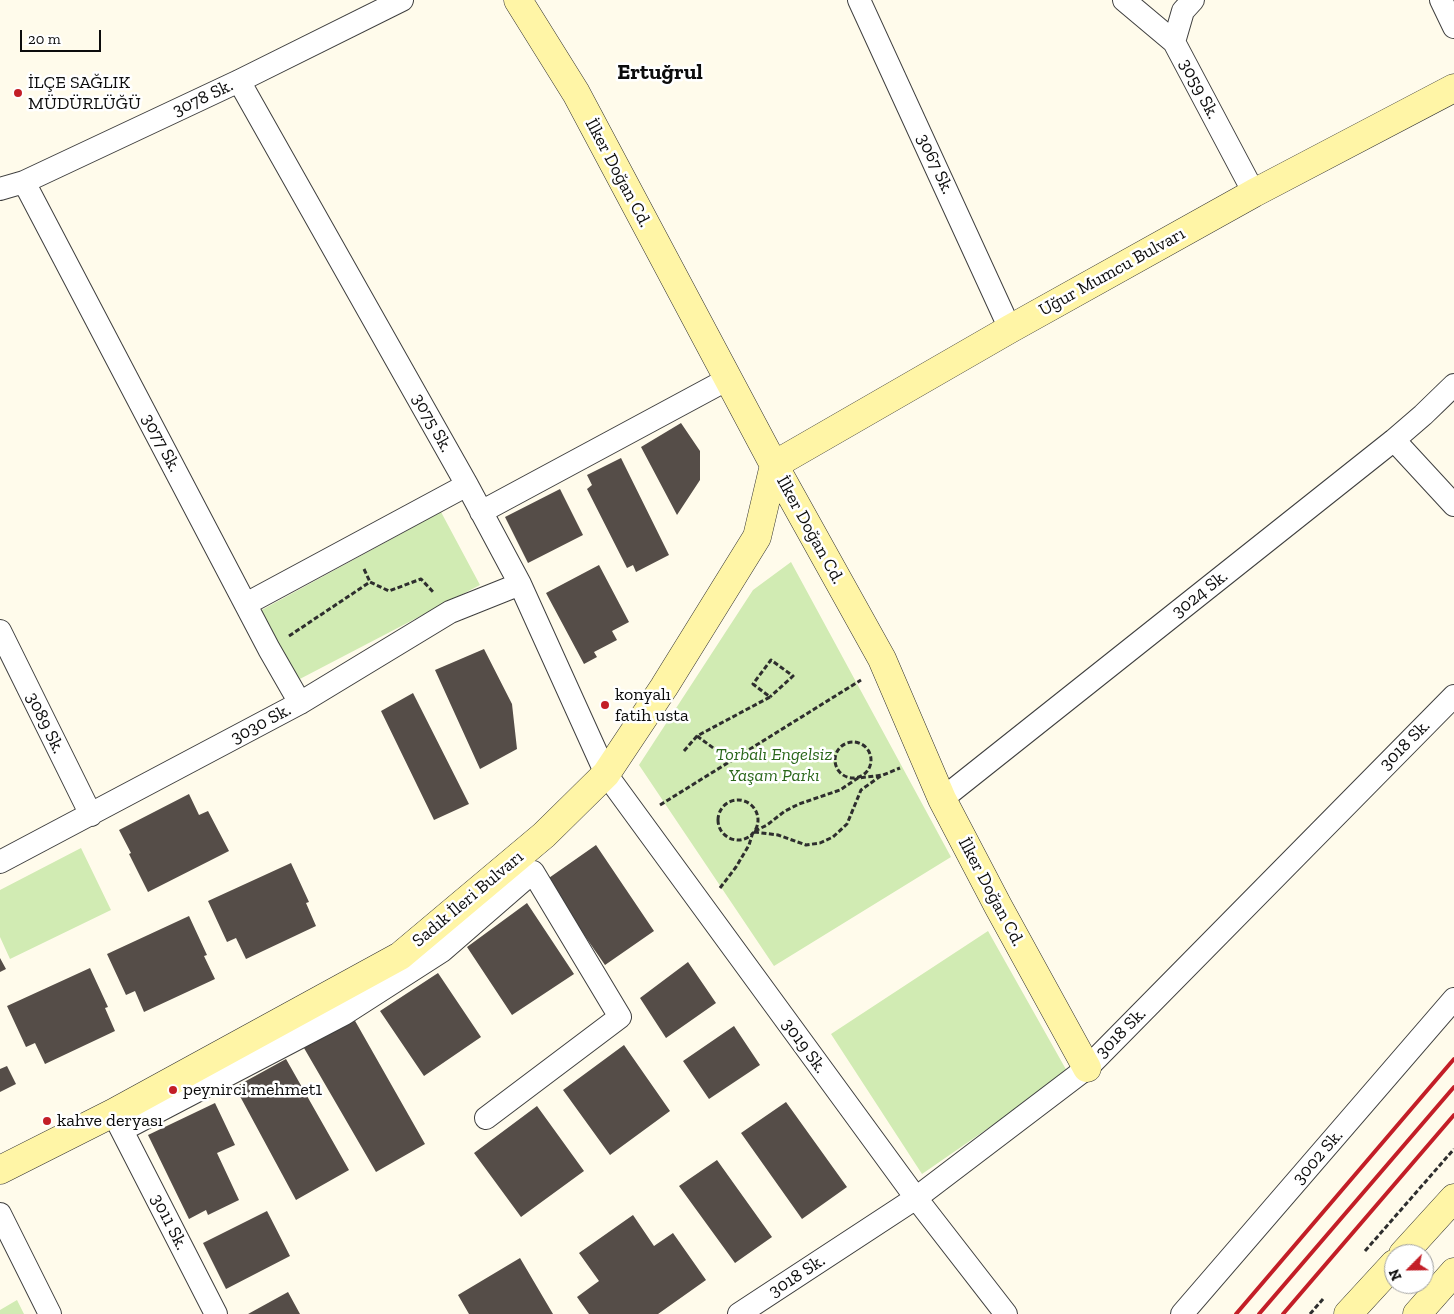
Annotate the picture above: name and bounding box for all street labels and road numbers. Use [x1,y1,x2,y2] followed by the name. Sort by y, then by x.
[1174,55,1224,123] street label: 3059 Sk.
[169,75,237,121] street label: 3078 Sk.
[580,115,656,231] street label: İlker Doğan Cd.
[912,130,958,198] street label: 3067 Sk.
[1035,223,1189,321] street label: Uğur Mumcu Bulvarı
[407,390,457,456] street label: 3075 Sk.
[137,410,185,476] street label: 3077 Sk.
[771,472,849,588] street label: İlker Doğan Cd.
[1168,565,1232,623] street label: 3024 Sk.
[21,689,69,757] street label: 3089 Sk.
[227,699,295,749] street label: 3030 Sk.
[1375,715,1435,775] street label: 3018 Sk.
[953,834,1029,950] street label: İlker Doğan Cd.
[408,846,528,952] street label: Sadık İleri Bulvarı
[1091,1003,1151,1063] street label: 3018 Sk.
[777,1014,831,1078] street label: 3019 Sk.
[1288,1125,1348,1189] street label: 3002 Sk.
[146,1190,192,1254] street label: 3011 Sk.
[765,1250,829,1302] street label: 3018 Sk.

